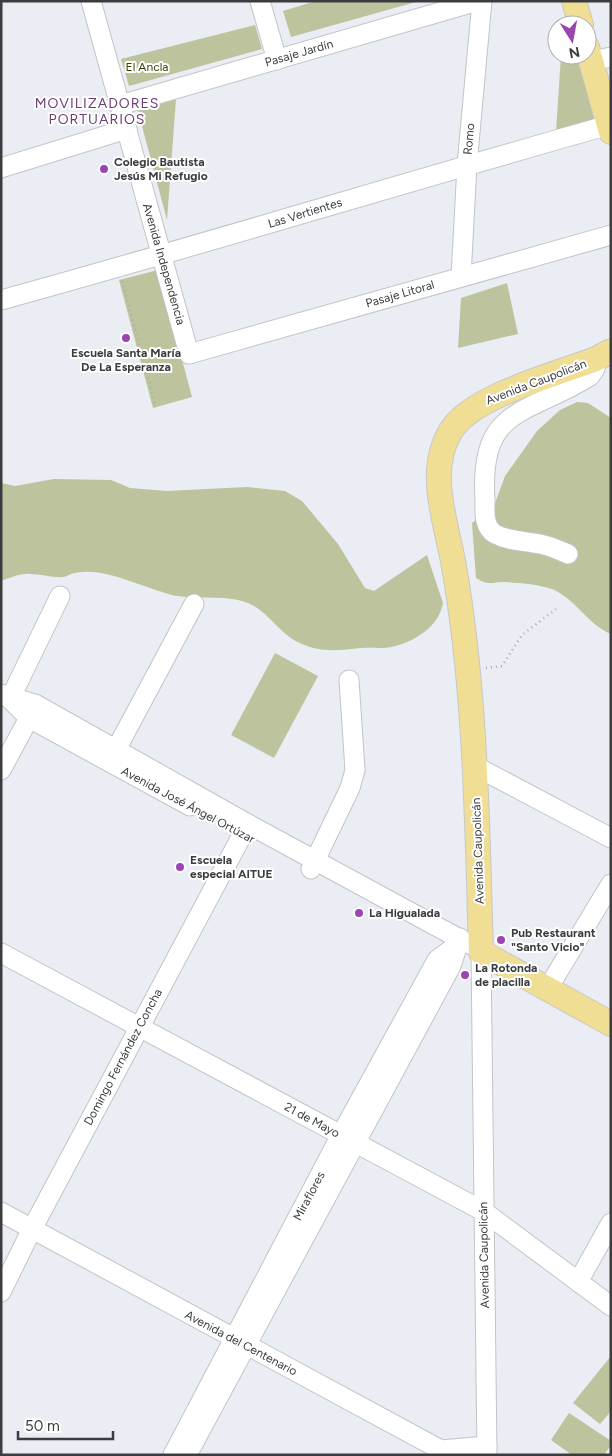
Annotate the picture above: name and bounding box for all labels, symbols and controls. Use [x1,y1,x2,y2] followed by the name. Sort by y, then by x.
[547,15,597,65] north arrow
[263,37,335,69] street label: Pasaje Jardín
[567,43,581,62] text: N
[126,60,168,74] park label: El Ancla
[35,95,159,128] district label: MOVILIZADORES PORTUARIOS
[461,123,477,155] street label: Romo
[114,155,208,183] place label: Colegio Bautista Jesús Mi Refugio
[98,163,110,175] marker: Colegio Bautista Jesús Mi Refugio
[266,195,344,231] street label: Las Vertientes
[140,202,188,326] street label: Avenida Independencia
[364,278,436,310] street label: Pasaje Litoral
[120,332,132,344] marker: Escuela Santa María De La Esperanza
[71,346,181,374] place label: Escuela Santa María De La Esperanza
[484,356,588,408] street label: Avenida Caupolicán
[119,764,257,846] street label: Avenida José Ángel Ortúzar
[469,797,487,904] street label: Avenida Caupolicán
[190,853,273,881] place label: Escuela especial AITUE
[174,861,186,873] marker: Escuela especial AITUE
[369,906,440,920] place label: La Higualada
[353,907,365,919] marker: La Higualada
[511,926,596,954] place label: Pub Restaurant "Santo Vicio"
[495,934,507,946] marker: Pub Restaurant "Santo Vicio"
[475,961,537,989] place label: La Rotonda de placilla
[459,969,471,981] marker: La Rotonda de placilla
[81,986,165,1128] street label: Domingo Fernández Concha
[282,1100,342,1140] street label: 21 de Mayo
[290,1169,328,1223] street label: Miraflores
[476,1201,492,1308] street label: Avenida Caupolicán
[183,1307,300,1379] street label: Avenida del Centenario
[18,1408,112,1440] scale bar
[25,1417,60,1435] text: 50 m

